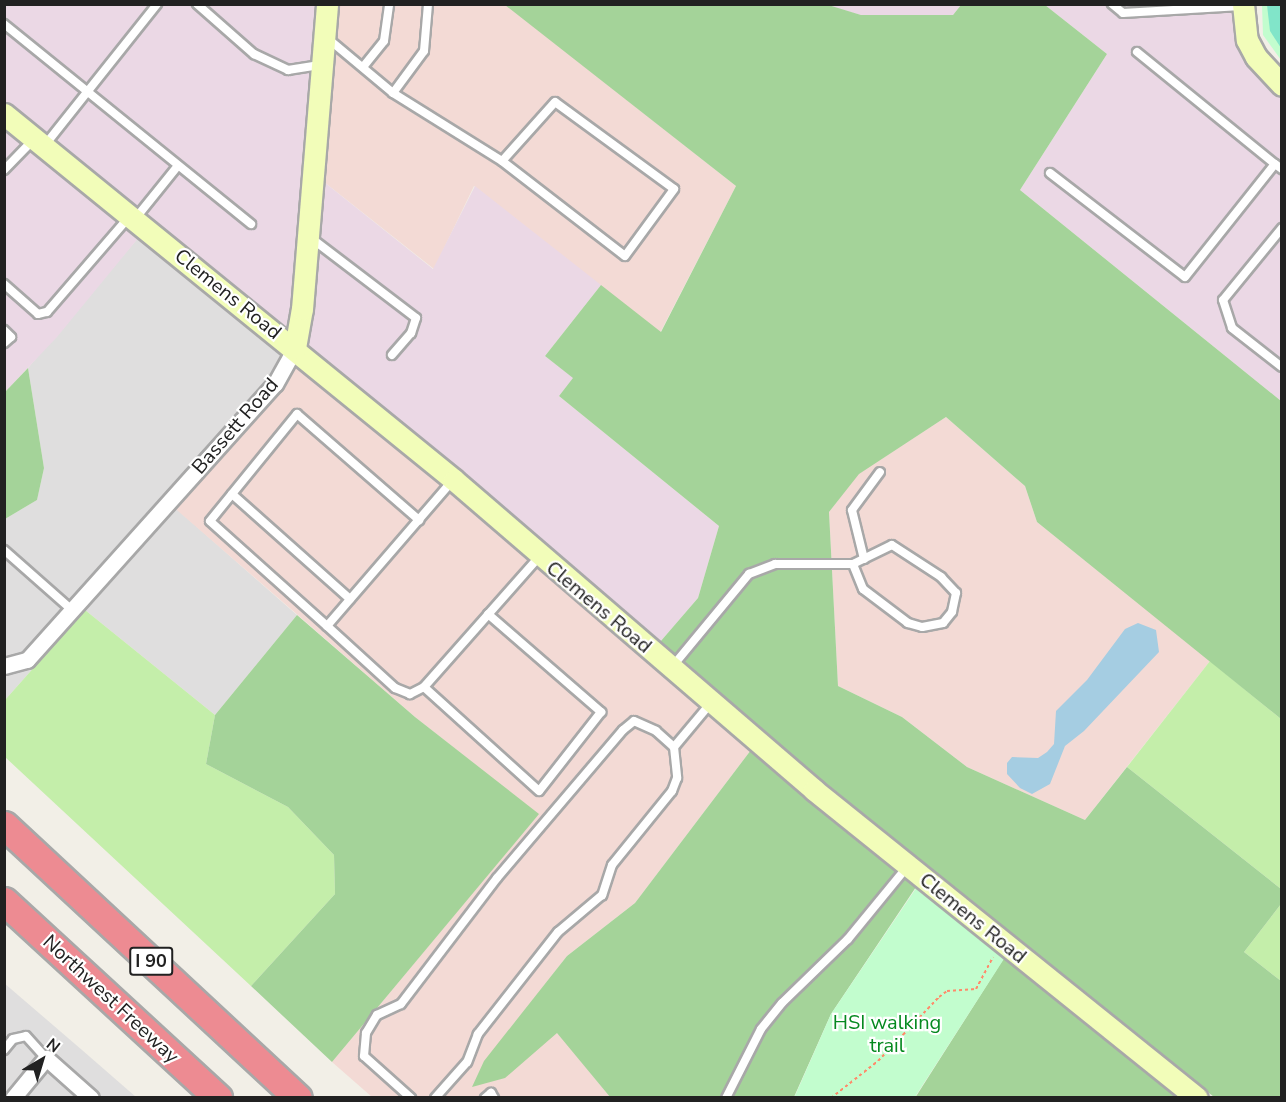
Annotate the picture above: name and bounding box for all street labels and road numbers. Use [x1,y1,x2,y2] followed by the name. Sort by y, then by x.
[170,244,286,344] street label: Clemens Road
[187,373,283,479] street label: Bassett Road
[541,556,657,658] street label: Clemens Road
[915,868,1031,968] street label: Clemens Road
[38,930,184,1068] street label: Northwest Freeway
[128,946,174,976] road number: I 90

